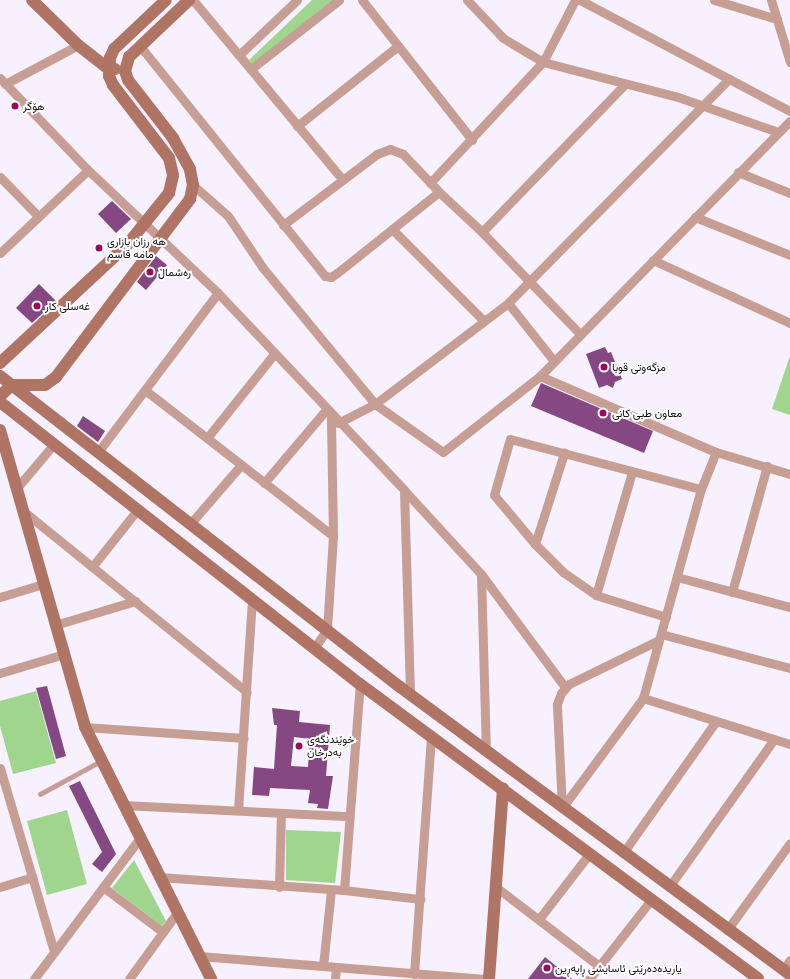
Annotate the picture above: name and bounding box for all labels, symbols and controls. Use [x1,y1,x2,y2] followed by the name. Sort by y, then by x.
[23,99,45,113] place label: هۆگر
[10,101,20,111] marker: هۆگر
[107,235,166,261] place label: هه رزان بازارى مامه قاسم
[94,243,104,253] marker: هه رزان بازارى مامه قاسم
[158,265,191,279] place label: رەشماڵ
[145,267,155,277] marker: رەشماڵ
[45,299,90,313] place label: غەسلی کار
[32,301,42,311] marker: غەسلی کار
[612,360,666,374] place label: مزگەوتی قوبا
[599,362,609,372] marker: مزگەوتی قوبا
[612,406,682,420] place label: معاون طبی کانی
[597,407,609,419] marker: معاون طبی کانی
[307,733,354,759] place label: خوێندنگەی بەدرخان
[294,741,304,751] marker: خوێندنگەی بەدرخان
[555,961,682,975] place label: یاریدەدەرێتی ئاسایشی ڕاپەڕین
[542,963,552,973] marker: یاریدەدەرێتی ئاسایشی ڕاپەڕین

